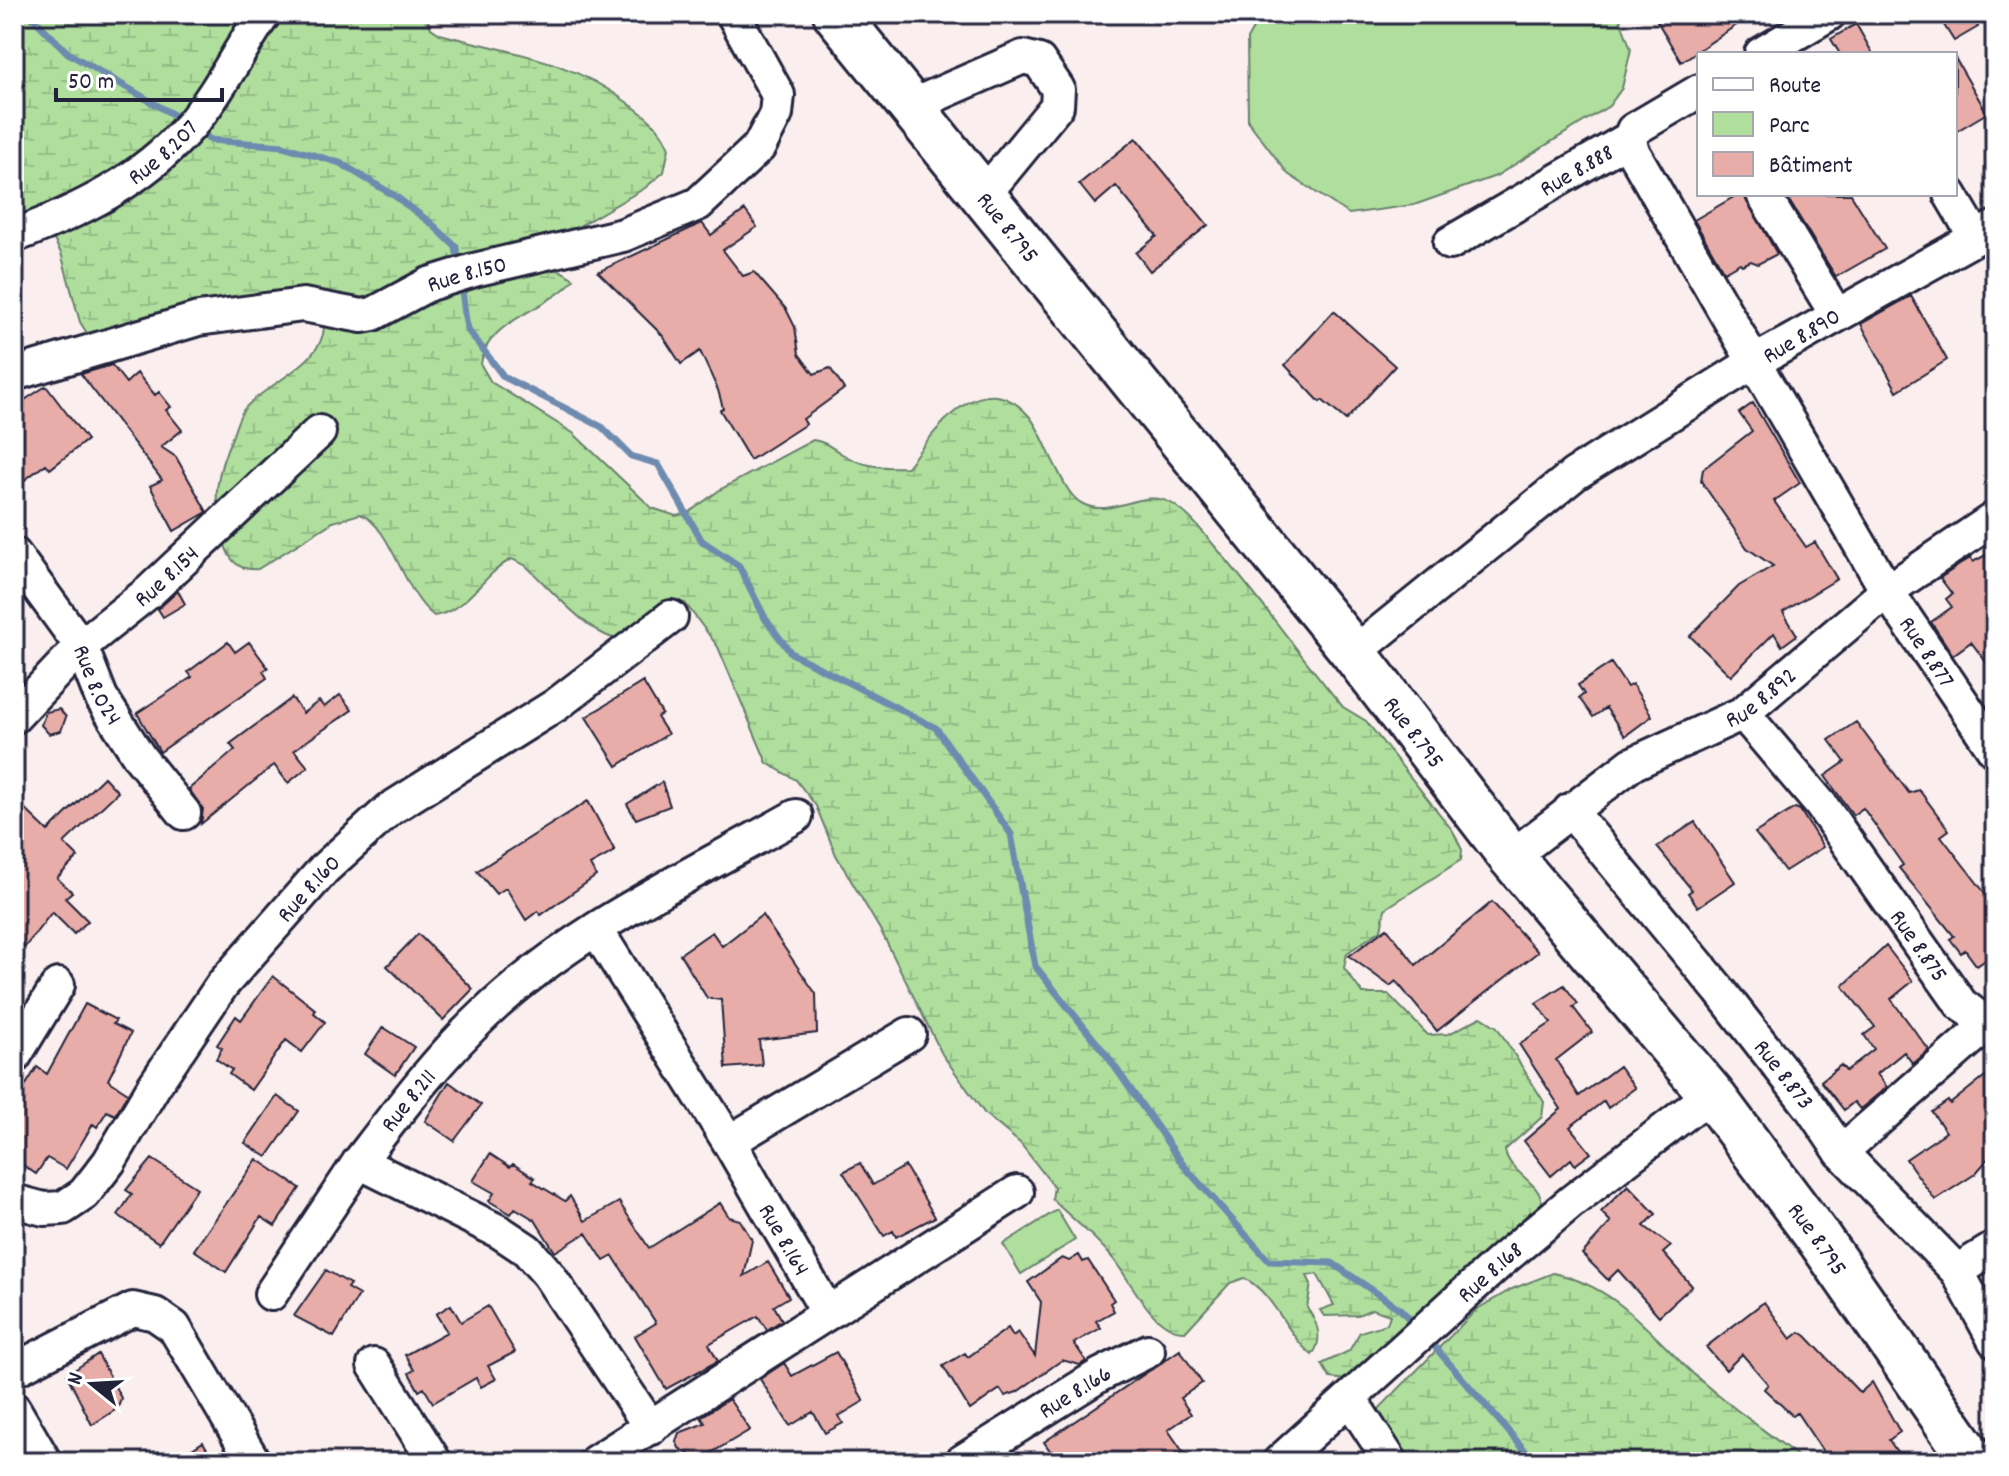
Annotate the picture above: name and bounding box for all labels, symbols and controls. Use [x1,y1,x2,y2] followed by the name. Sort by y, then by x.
[56,52,222,102] scale bar
[1697,52,1957,196] legend
[68,66,114,100] text: 50 m
[1769,70,1821,104] text: Route
[1769,110,1810,144] text: Parc
[122,113,208,195] street label: Rue 8.207
[1534,137,1621,207] street label: Rue 8.888
[1769,150,1853,184] text: Bâtiment
[967,186,1046,272] street label: Rue 8.795
[424,249,510,303] street label: Rue 8.150
[1757,301,1848,374] street label: Rue 8.890
[128,539,208,617] street label: Rue 8.154
[1889,611,1962,696] street label: Rue 8.877
[62,640,129,733] street label: Rue 8.024
[1721,661,1805,739] street label: Rue 8.892
[1373,690,1451,777] street label: Rue 8.795
[270,848,350,931] street label: Rue 8.160
[1880,904,1955,990] street label: Rue 8.875
[1744,1033,1821,1118] street label: Rue 8.873
[374,1063,446,1140] street label: Rue 8.211
[1778,1196,1854,1284] street label: Rue 8.795
[748,1198,817,1283] street label: Rue 8.164
[1451,1235,1532,1312] street label: Rue 8.168
[52,1344,132,1424] north arrow
[1033,1358,1118,1429] street label: Rue 8.166
[60,1369,93,1389] text: N

